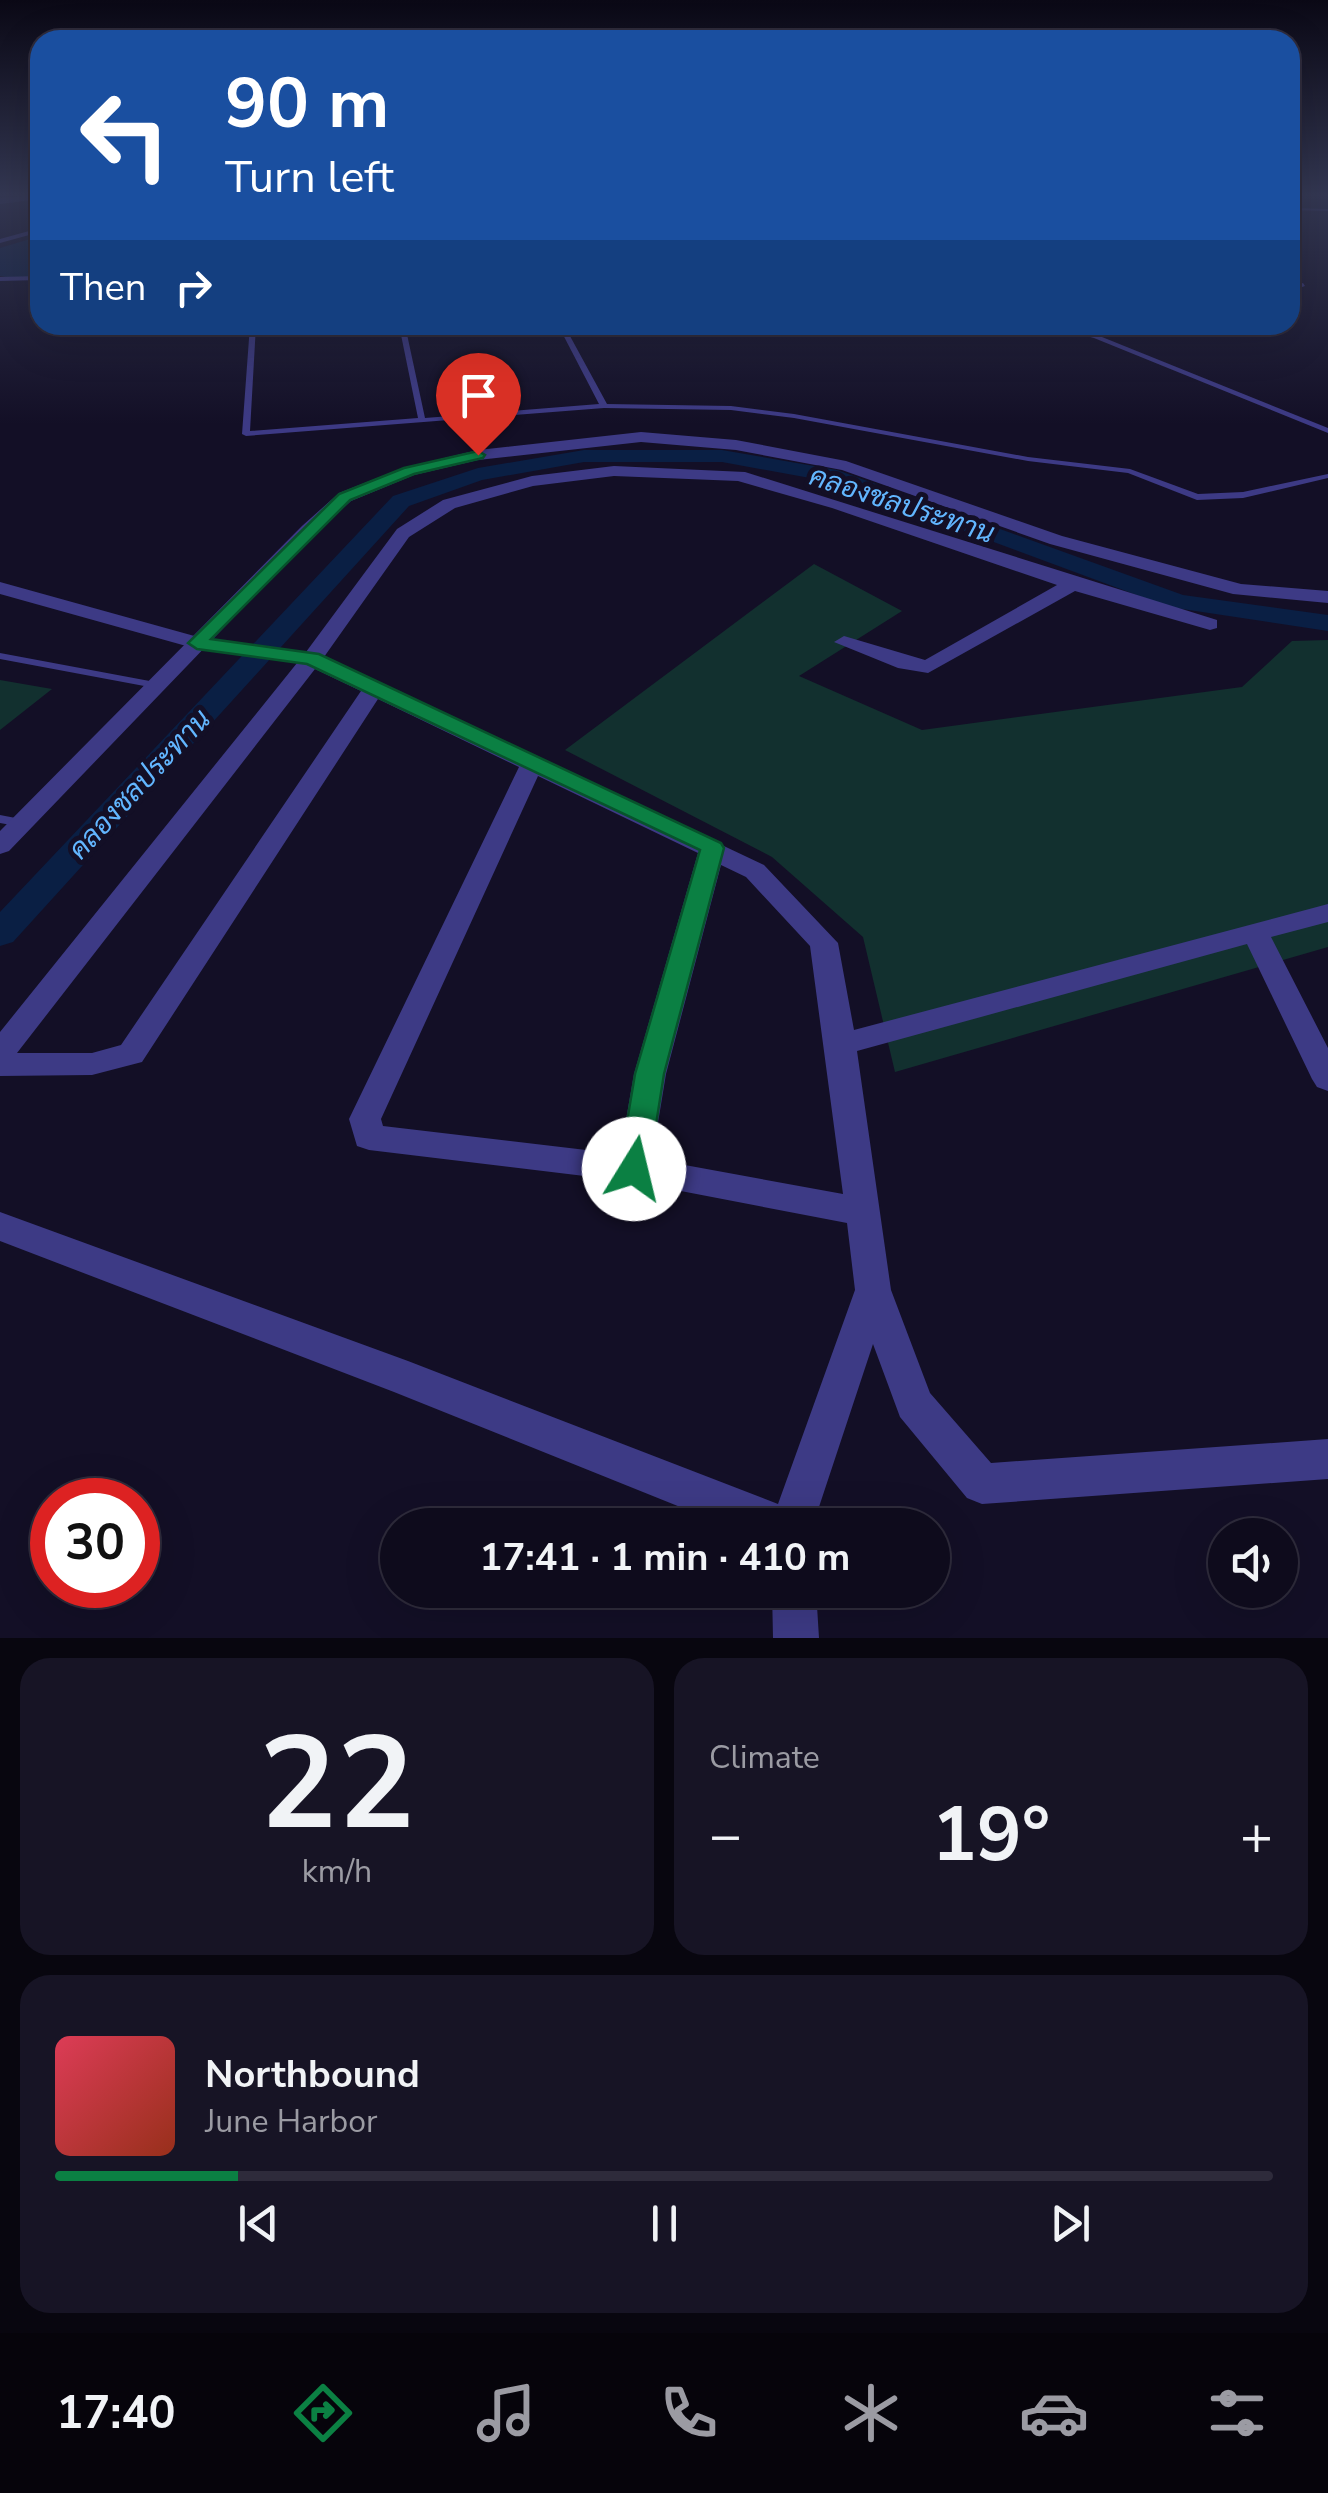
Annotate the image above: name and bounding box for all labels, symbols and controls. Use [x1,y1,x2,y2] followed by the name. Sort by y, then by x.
[225,56,389,152] text: 90 m
[60,70,190,200] icon: left
[225,147,394,208] text: Turn left
[166,260,221,315] icon: right
[60,262,146,313] text: Then
[436,353,521,456] pin
[451,368,506,423] icon: arrive
[804,457,999,553] water label: คลองชลประทาน
[60,701,219,868] water label: คลองชลประทาน
[582,1117,686,1221] position arrow
[30,1478,160,1608] speed limit sign: 30
[1208,1518,1298,1608] map controls
[1208,1518,1298,1608] button: sound
[480,1532,850,1583] text: 17:41 · 1 min · 410 m
[259,1696,415,1873] text: 22
[709,1736,820,1779] text: Climate
[932,1784,1050,1886] text: 19°
[709,1798,742,1873] text: −
[1240,1798,1273,1873] text: +
[302,1850,372,1893] text: km/h
[205,2049,420,2100] text: Northbound
[205,2100,377,2143] text: June Harbor
[231,2196,286,2251] icon: previous
[637,2196,692,2251] icon: pause
[1043,2196,1098,2251] icon: next
[288,2378,358,2448] icon: directions
[471,2378,541,2448] icon: music
[654,2378,724,2448] icon: phone
[836,2378,906,2448] icon: climate
[1019,2378,1089,2448] icon: car
[1202,2378,1272,2448] icon: filters
[56,2383,176,2444] text: 17:40

